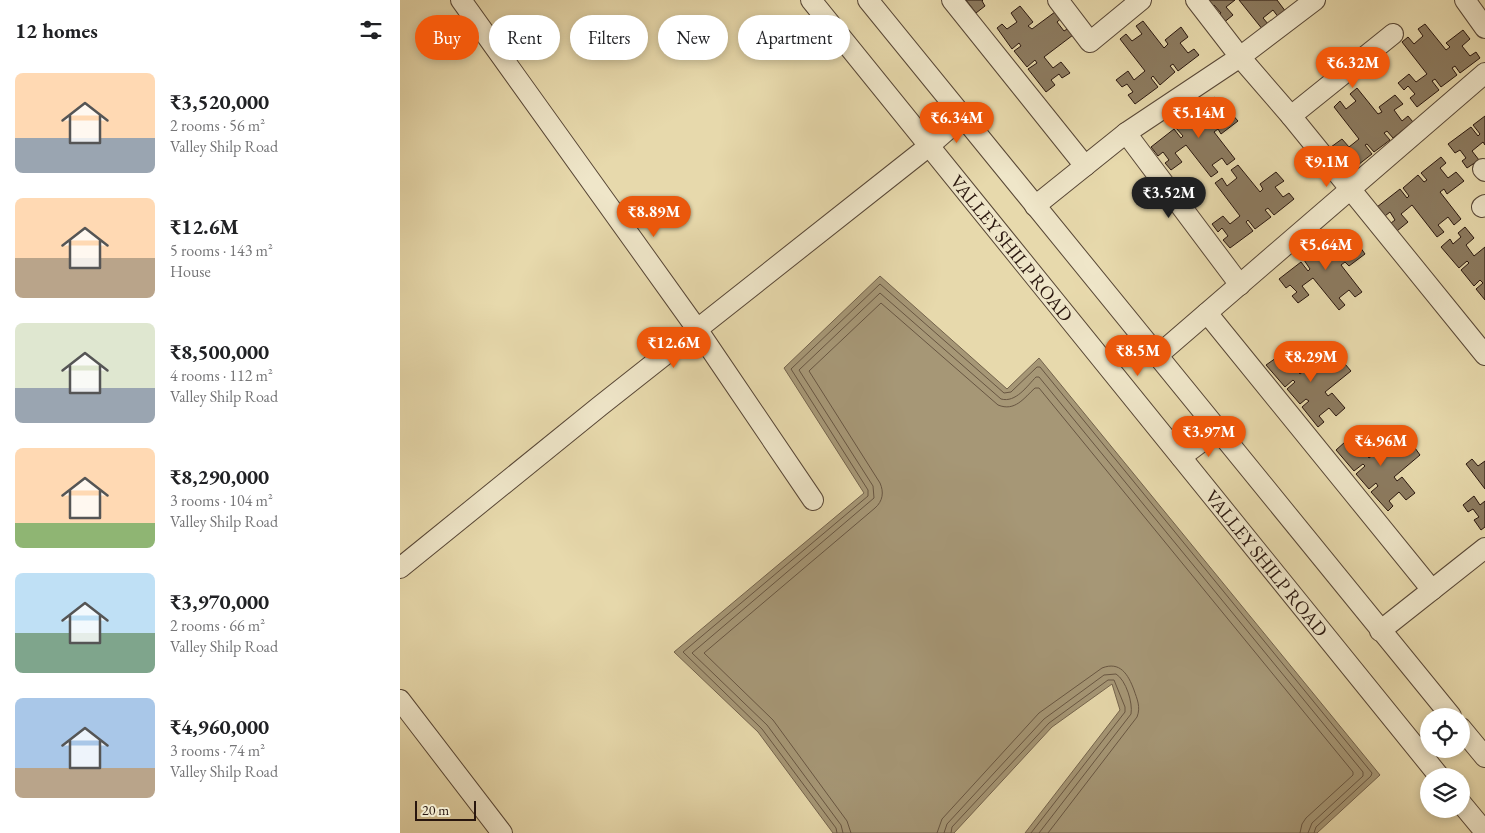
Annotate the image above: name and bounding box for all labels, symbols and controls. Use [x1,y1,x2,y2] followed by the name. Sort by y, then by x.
[415,15,479,60] chip: Buy
[489,15,560,60] chip: Rent
[570,15,648,60] chip: Filters
[658,15,728,60] chip: New
[738,15,850,60] chip: Apartment
[357,16,385,44] icon: filters
[15,17,98,44] text: 12 homes
[1312,46,1394,89] pin: ₹6.32M
[1327,52,1379,73] text: ₹6.32M
[170,88,269,115] text: ₹3,520,000
[55,93,115,153] icon: home
[1158,96,1240,139] pin: ₹5.14M
[916,102,998,144] pin: ₹6.34M
[1173,102,1225,123] text: ₹5.14M
[931,107,983,128] text: ₹6.34M
[170,115,265,136] text: 2 rooms · 56 m²
[170,136,278,157] text: Valley Shilp Road
[1292,146,1362,188] pin: ₹9.1M
[1305,151,1349,172] text: ₹9.1M
[945,170,1079,327] street label: VALLEY SHILP ROAD
[1128,176,1210,219] pin: ₹3.52M
[1143,182,1195,203] text: ₹3.52M
[613,196,695,238] pin: ₹8.89M
[628,201,680,222] text: ₹8.89M
[170,213,239,240] text: ₹12.6M
[55,218,115,278] icon: home
[1285,228,1367,271] pin: ₹5.64M
[1300,234,1352,255] text: ₹5.64M
[170,240,273,261] text: 5 rooms · 143 m²
[170,261,211,282] text: House
[633,326,715,369] pin: ₹12.6M
[648,332,700,353] text: ₹12.6M
[1103,334,1173,377] pin: ₹8.5M
[170,338,269,365] text: ₹8,500,000
[1116,340,1160,361] text: ₹8.5M
[1270,340,1352,383] pin: ₹8.29M
[55,343,115,403] icon: home
[1285,346,1337,367] text: ₹8.29M
[170,365,273,386] text: 4 rooms · 112 m²
[170,386,278,407] text: Valley Shilp Road
[1168,416,1250,458] pin: ₹3.97M
[1183,421,1235,442] text: ₹3.97M
[1340,424,1422,467] pin: ₹4.96M
[1355,430,1407,451] text: ₹4.96M
[170,463,269,490] text: ₹8,290,000
[55,468,115,528] icon: home
[1200,485,1334,642] street label: VALLEY SHILP ROAD
[170,490,273,511] text: 3 rooms · 104 m²
[170,511,278,532] text: Valley Shilp Road
[170,588,269,615] text: ₹3,970,000
[55,593,115,653] icon: home
[170,615,265,636] text: 2 rooms · 66 m²
[170,636,278,657] text: Valley Shilp Road
[1420,708,1470,818] map controls
[1420,708,1470,758] button: locate
[170,713,269,740] text: ₹4,960,000
[55,718,115,778] icon: home
[170,740,265,761] text: 3 rooms · 74 m²
[170,761,278,782] text: Valley Shilp Road
[1420,768,1470,818] button: layers
[415,798,476,821] scale bar
[422,801,449,819] text: 20 m

